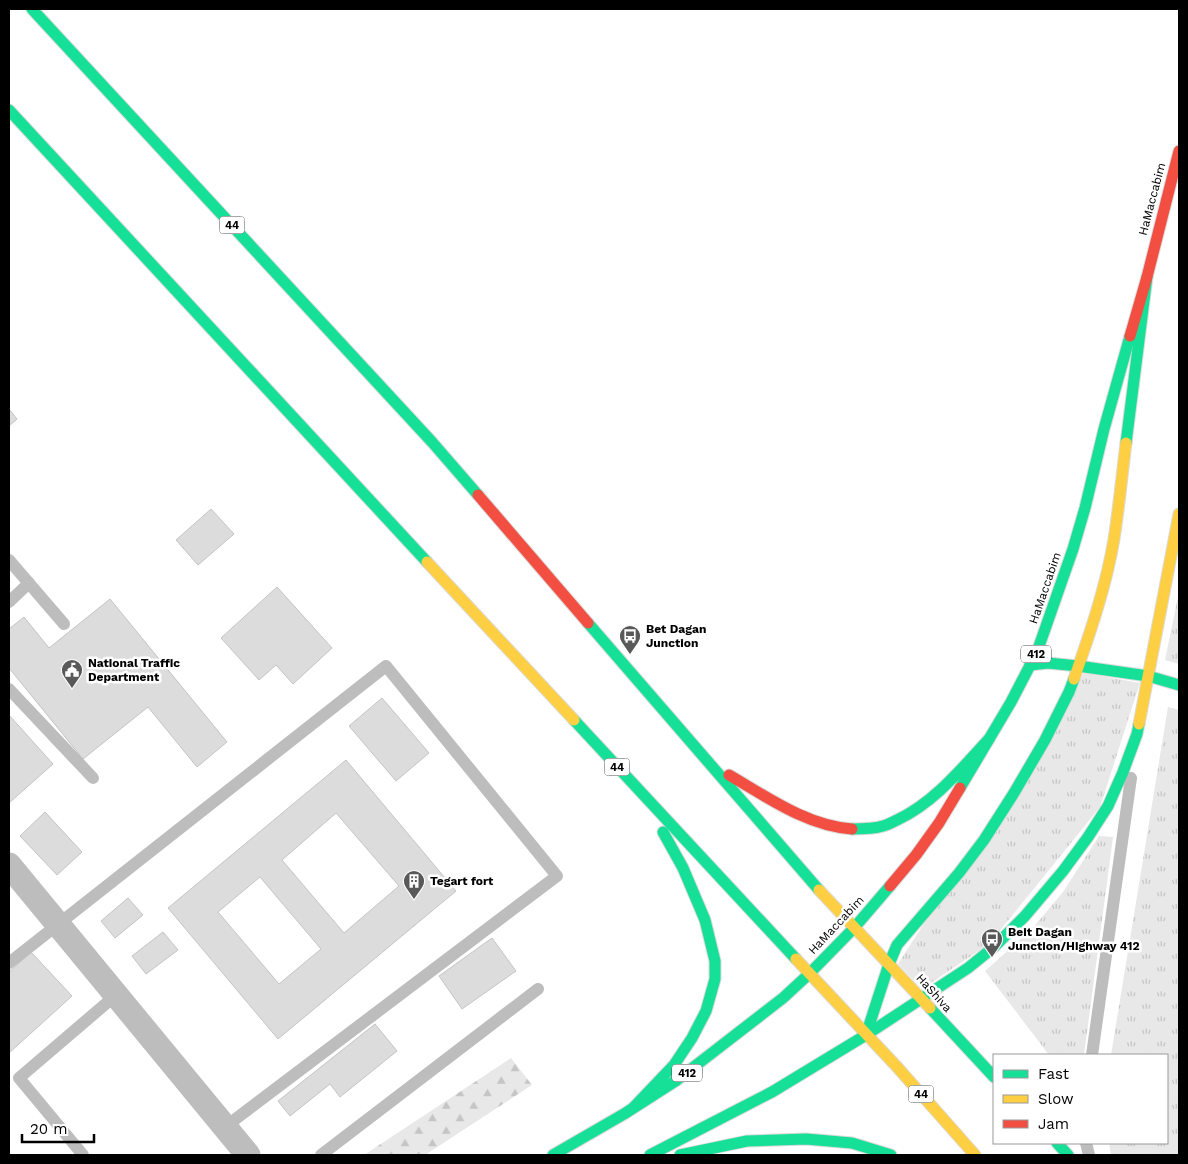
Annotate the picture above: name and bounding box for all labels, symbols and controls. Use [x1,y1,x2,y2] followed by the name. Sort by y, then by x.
[1136,161,1168,237] street label: HaMaccabim
[220,216,244,234] road number: 44
[1026,550,1064,626] street label: HaMaccabim
[646,622,706,650] place label: Bet Dagan Junction
[618,624,642,655] bus stop icon: Bet Dagan Junction
[1021,646,1051,662] road number: 412
[88,656,180,684] place label: National Traffic Department
[60,658,84,689] public building icon: National Traffic Department
[604,759,630,776] road number: 44
[402,869,426,900] building icon: Tegart fort
[430,874,494,888] place label: Tegart fort
[805,893,867,957] street label: HaMaccabim
[1008,925,1140,953] place label: Beit Dagan Junction/Highway 412
[980,927,1004,958] bus stop icon: Beit Dagan Junction/Highway 412
[913,971,955,1015] street label: HaShiva
[993,1054,1168,1144] legend
[672,1064,702,1082] road number: 412
[1038,1065,1070,1083] text: Fast
[908,1086,934,1102] road number: 44
[1038,1090,1074,1108] text: Slow
[22,1112,95,1144] scale bar
[1038,1115,1069,1133] text: Jam
[30,1120,68,1138] text: 20 m

